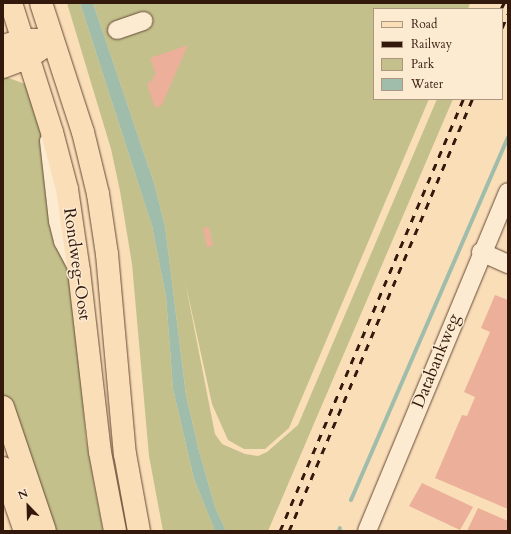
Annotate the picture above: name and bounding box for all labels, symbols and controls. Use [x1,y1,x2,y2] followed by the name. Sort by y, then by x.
[373,8,503,100] legend
[411,16,437,32] text: Road
[411,36,452,52] text: Railway
[411,56,434,72] text: Park
[411,76,443,92] text: Water
[59,207,95,321] street label: Rondweg-Oost
[408,311,464,411] street label: Databankweg
[8,486,48,526] north arrow
[16,486,30,503] text: N

